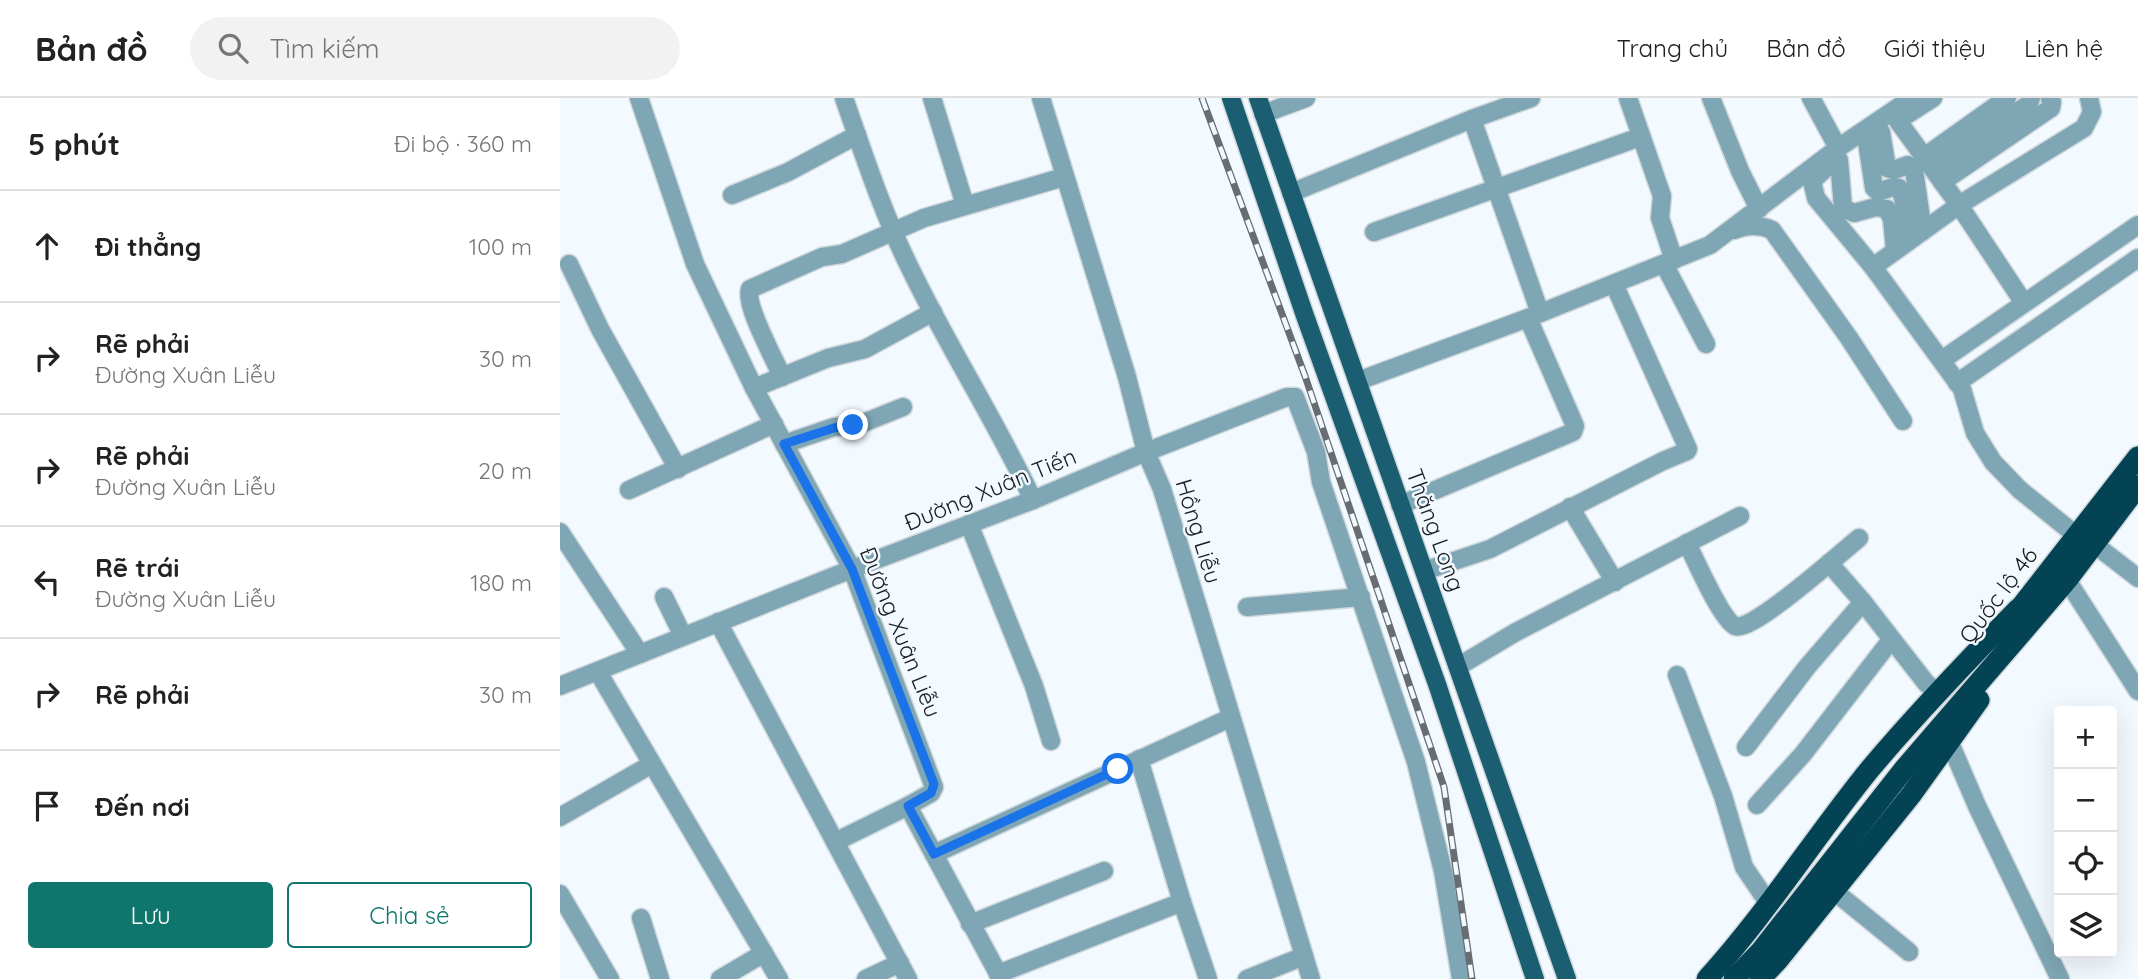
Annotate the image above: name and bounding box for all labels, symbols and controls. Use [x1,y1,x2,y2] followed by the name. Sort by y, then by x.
[190,17,680,80] search box
[35,28,148,69] text: Bản đồ
[214,29,252,67] icon: search
[270,32,380,65] text: Tìm kiếm
[1616,33,1728,63] text: Trang chủ
[1766,33,1846,63] text: Bản đồ
[1884,33,1986,63] text: Giới thiệu
[2024,33,2103,63] text: Liên hệ
[28,125,120,163] text: 5 phút
[394,129,532,158] text: Đi bộ · 360 m
[28,227,66,265] icon: ahead
[95,230,201,263] text: Đi thẳng
[469,232,532,261] text: 100 m
[95,327,189,360] text: Rẽ phải
[28,339,66,377] icon: right
[479,344,532,373] text: 30 m
[95,360,276,389] text: Đường Xuân Liễu
[837,409,868,440] route end
[95,439,189,472] text: Rẽ phải
[900,441,1080,537] street label: Đường Xuân Tiến
[28,451,66,489] icon: right
[478,456,532,485] text: 20 m
[1400,465,1472,595] street label: Thăng Long
[95,472,276,501] text: Đường Xuân Liễu
[1169,475,1229,587] street label: Hồng Liễu
[1952,541,2044,649] street label: Quốc lộ 46
[854,543,948,721] street label: Đường Xuân Liễu
[95,551,179,584] text: Rẽ trái
[28,563,66,601] icon: left
[470,568,532,597] text: 180 m
[95,584,276,613] text: Đường Xuân Liễu
[28,675,66,713] icon: right
[95,678,189,711] text: Rẽ phải
[479,680,532,709] text: 30 m
[2054,706,2117,958] map controls
[2054,706,2117,769] button: +
[1102,753,1133,784] route start
[2054,769,2117,832] button: −
[28,787,66,825] icon: arrive
[95,790,190,823] text: Đến nơi
[2054,832,2117,895] button: locate
[28,882,273,948] button: Lưu
[287,882,532,948] button: Chia sẻ
[2054,895,2117,958] button: layers

